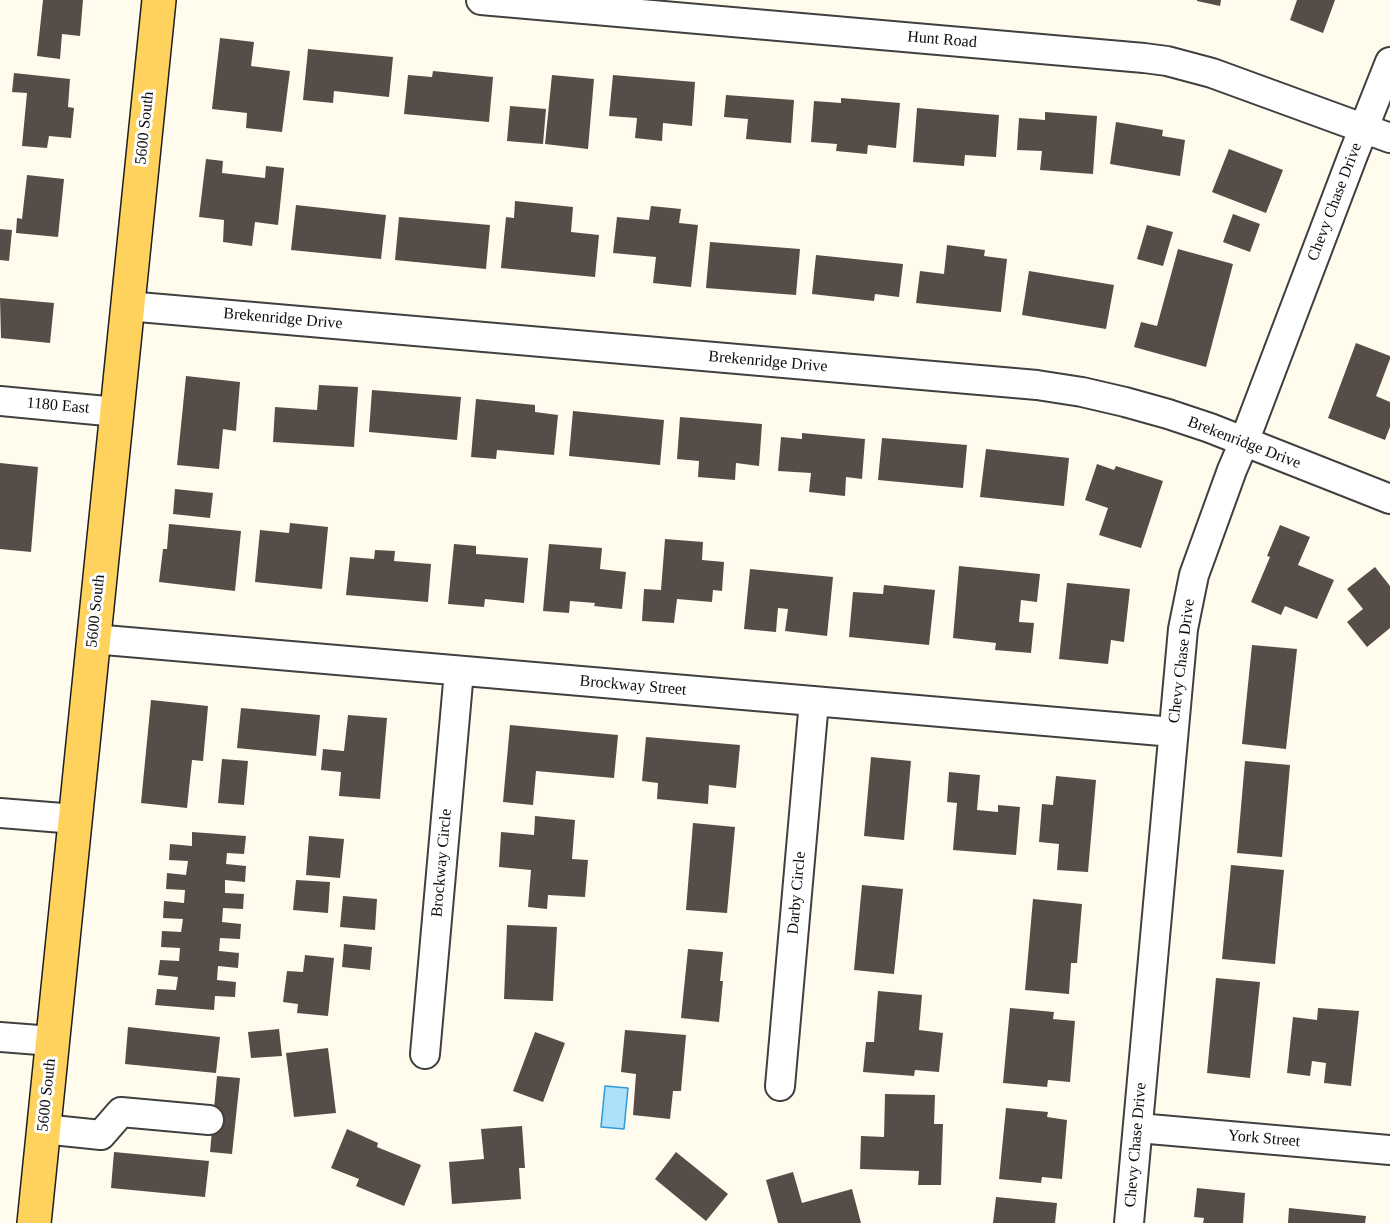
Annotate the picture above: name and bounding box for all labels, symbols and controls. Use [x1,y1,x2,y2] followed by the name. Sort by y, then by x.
[906,27,978,53] street label: Hunt Road
[132,91,158,165] street label: 5600 South
[1304,140,1366,264] street label: Chevy Chase Drive
[223,304,343,334] street label: Brekenridge Drive
[708,347,828,377] street label: Brekenridge Drive
[26,394,90,418] street label: 1180 East
[1185,413,1303,473] street label: Brekenridge Drive
[83,574,109,648] street label: 5600 South
[1165,598,1199,724] street label: Chevy Chase Drive
[579,672,687,700] street label: Brockway Street
[428,808,456,918] street label: Brockway Circle
[784,851,810,935] street label: Darby Circle
[34,1058,60,1132] street label: 5600 South
[1121,1082,1151,1208] street label: Chevy Chase Drive
[1227,1126,1301,1152] street label: York Street

